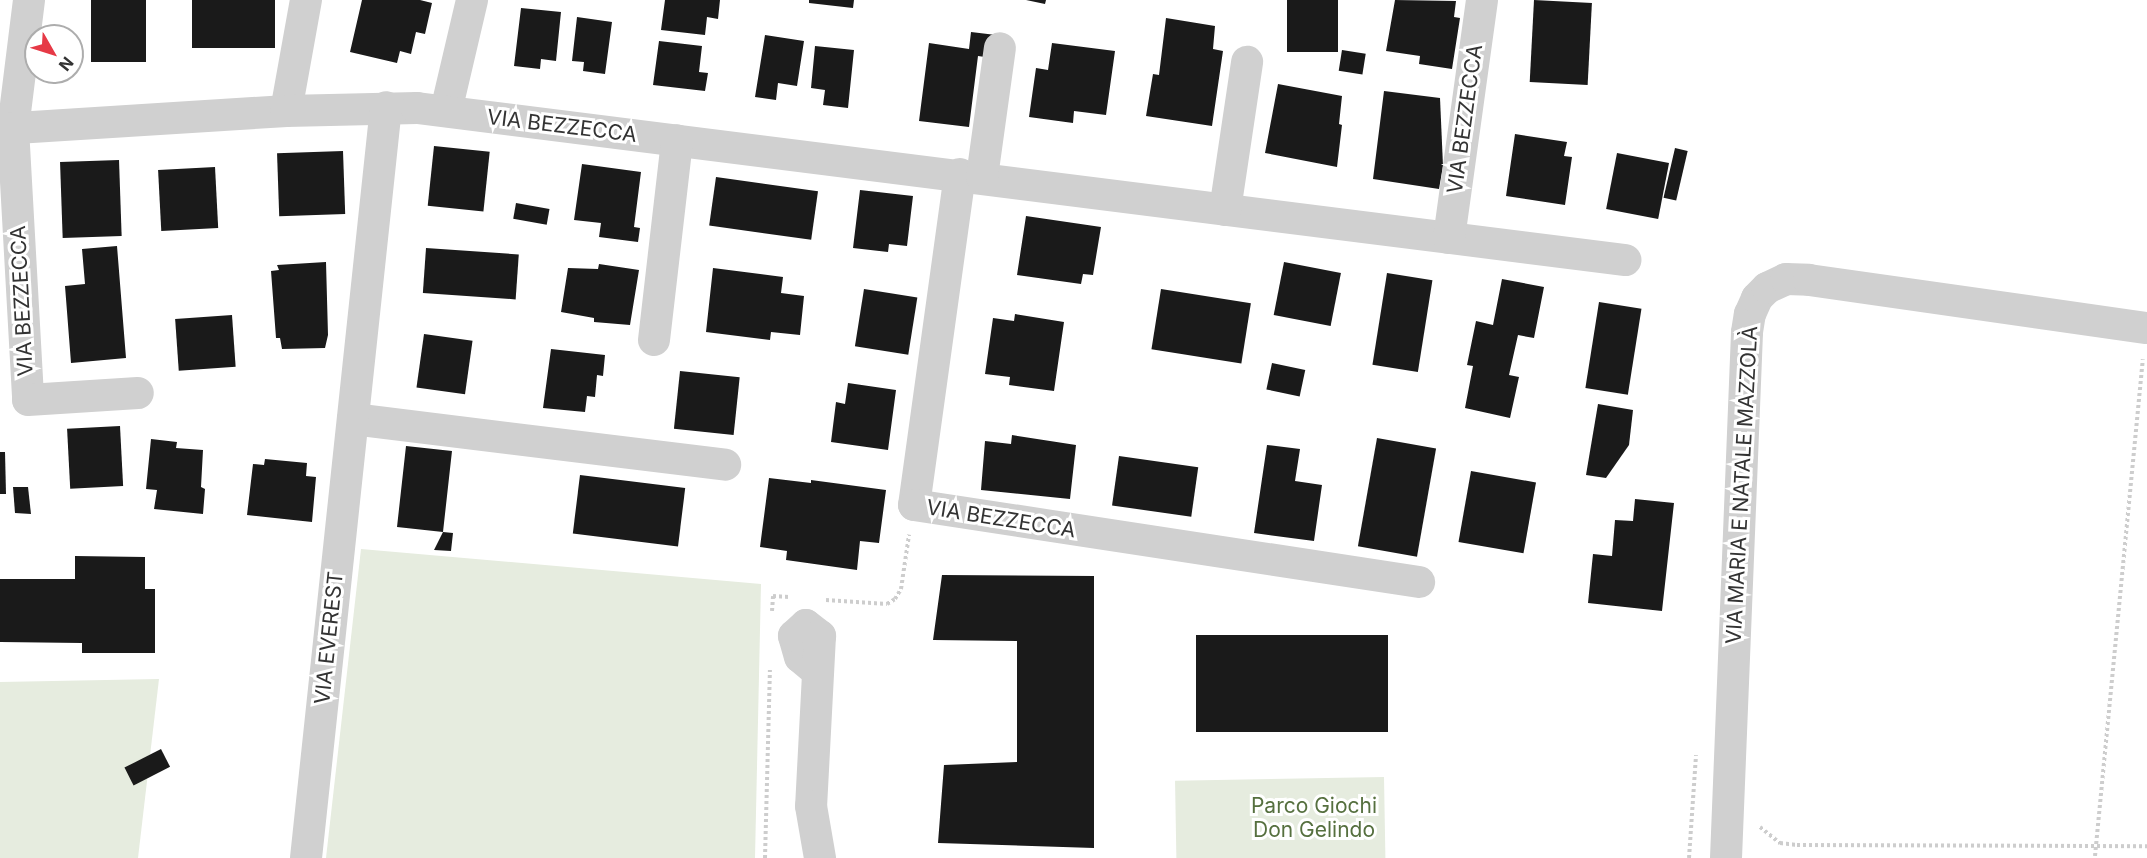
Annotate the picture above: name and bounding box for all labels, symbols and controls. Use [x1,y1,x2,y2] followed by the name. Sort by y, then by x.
[24,24,84,84] north arrow
[1442,43,1488,195] street label: VIA BEZZECCA
[55,53,78,75] text: N
[486,104,638,148] street label: VIA BEZZECCA
[5,225,39,377] street label: VIA BEZZECCA
[1721,325,1763,645] street label: VIA MARIA E NATALE MAZZOLÀ
[925,495,1077,543] street label: VIA BEZZECCA
[309,570,349,706] street label: VIA EVEREST
[1251,793,1377,843] park label: Parco Giochi Don Gelindo

